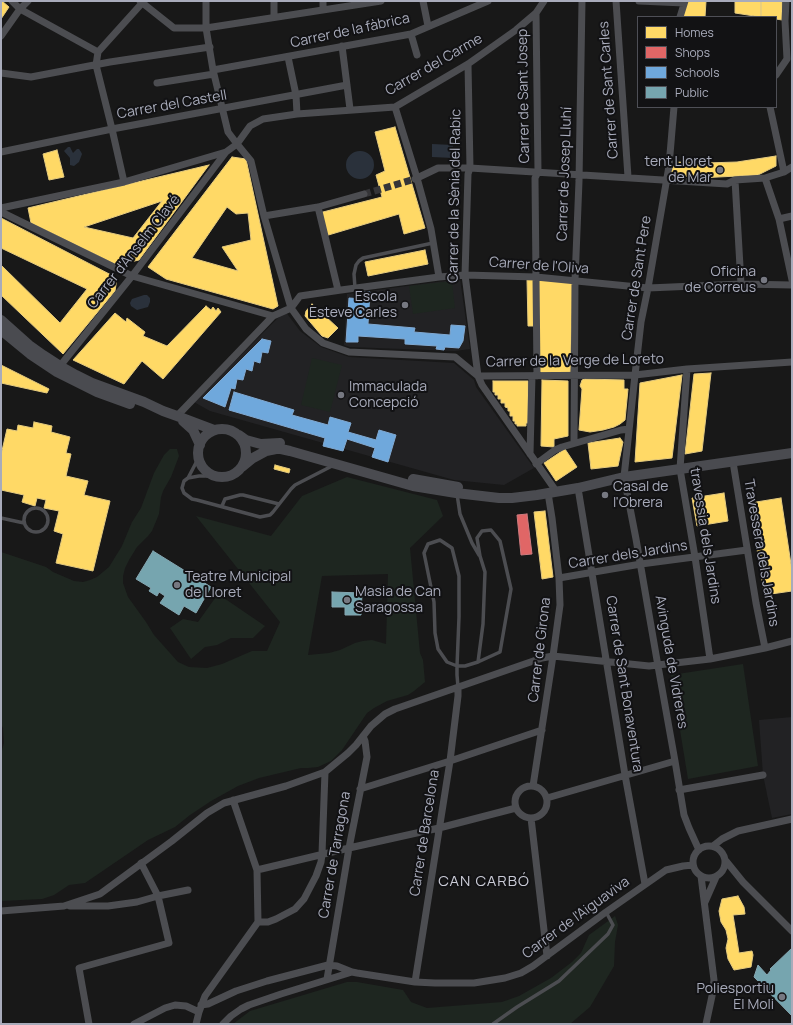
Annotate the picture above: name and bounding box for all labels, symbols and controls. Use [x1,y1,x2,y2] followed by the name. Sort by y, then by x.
[289,10,411,52] street label: Carrer de la fàbrica
[637,16,777,108] legend
[596,21,622,159] street label: Carrer de Sant Carles
[675,24,714,41] text: Homes
[514,29,534,163] street label: Carrer de Sant Josep
[383,30,485,100] street label: Carrer del Carme
[675,44,710,61] text: Shops
[675,64,719,81] text: Schools
[675,84,709,101] text: Public
[116,87,228,123] street label: Carrer del Castell
[554,107,576,241] street label: Carrer de Josep Lluhí
[445,109,465,283] street label: Carrer de la Sènia del Rabic
[645,154,712,186] place label: tent Lloret de Mar
[715,165,725,175] marker: tent Lloret de Mar
[84,192,184,312] street label: Carrer d'Anselm Clavé
[619,215,655,341] street label: Carrer de Sant Pere
[489,254,589,278] street label: Carrer de l'Oliva
[685,264,756,296] place label: Oficina de Correus
[759,275,769,285] marker: Oficina de Correus
[309,289,397,322] place label: Escola Esteve Carles
[400,300,410,310] marker: Escola Esteve Carles
[486,351,664,371] street label: Carrer de la Verge de Loreto
[349,379,427,412] place label: Immaculada Concepció
[336,390,346,400] marker: Immaculada Concepció
[686,467,724,605] street label: travessia dels Jardins
[740,478,782,628] street label: Travessera dels Jardins
[613,479,668,512] place label: Casal de l'Obrera
[600,490,610,500] marker: Casal de l'Obrera
[567,537,689,573] street label: Carrer dels Jardins
[185,569,291,602] place label: Teatre Municipal de Lloret
[172,580,182,590] marker: Teatre Municipal de Lloret
[355,584,441,616] place label: Masia de Can Saragossa
[651,594,691,730] street label: Avinguda de Vidreres
[342,595,352,605] marker: Masia de Can Saragossa
[602,595,646,773] street label: Carrer de Sant Bonaventura
[525,597,555,703] street label: Carrer de Girona
[407,769,443,897] street label: Carrer de Barcelona
[316,790,354,920] street label: Carrer de Tarragona
[438,873,530,891] district label: CAN CARBÓ
[519,873,633,963] street label: Carrer de l'Aiguaviva
[696,981,774,1014] place label: Poliesportiu El Moli
[777,992,787,1002] marker: Poliesportiu El Moli

